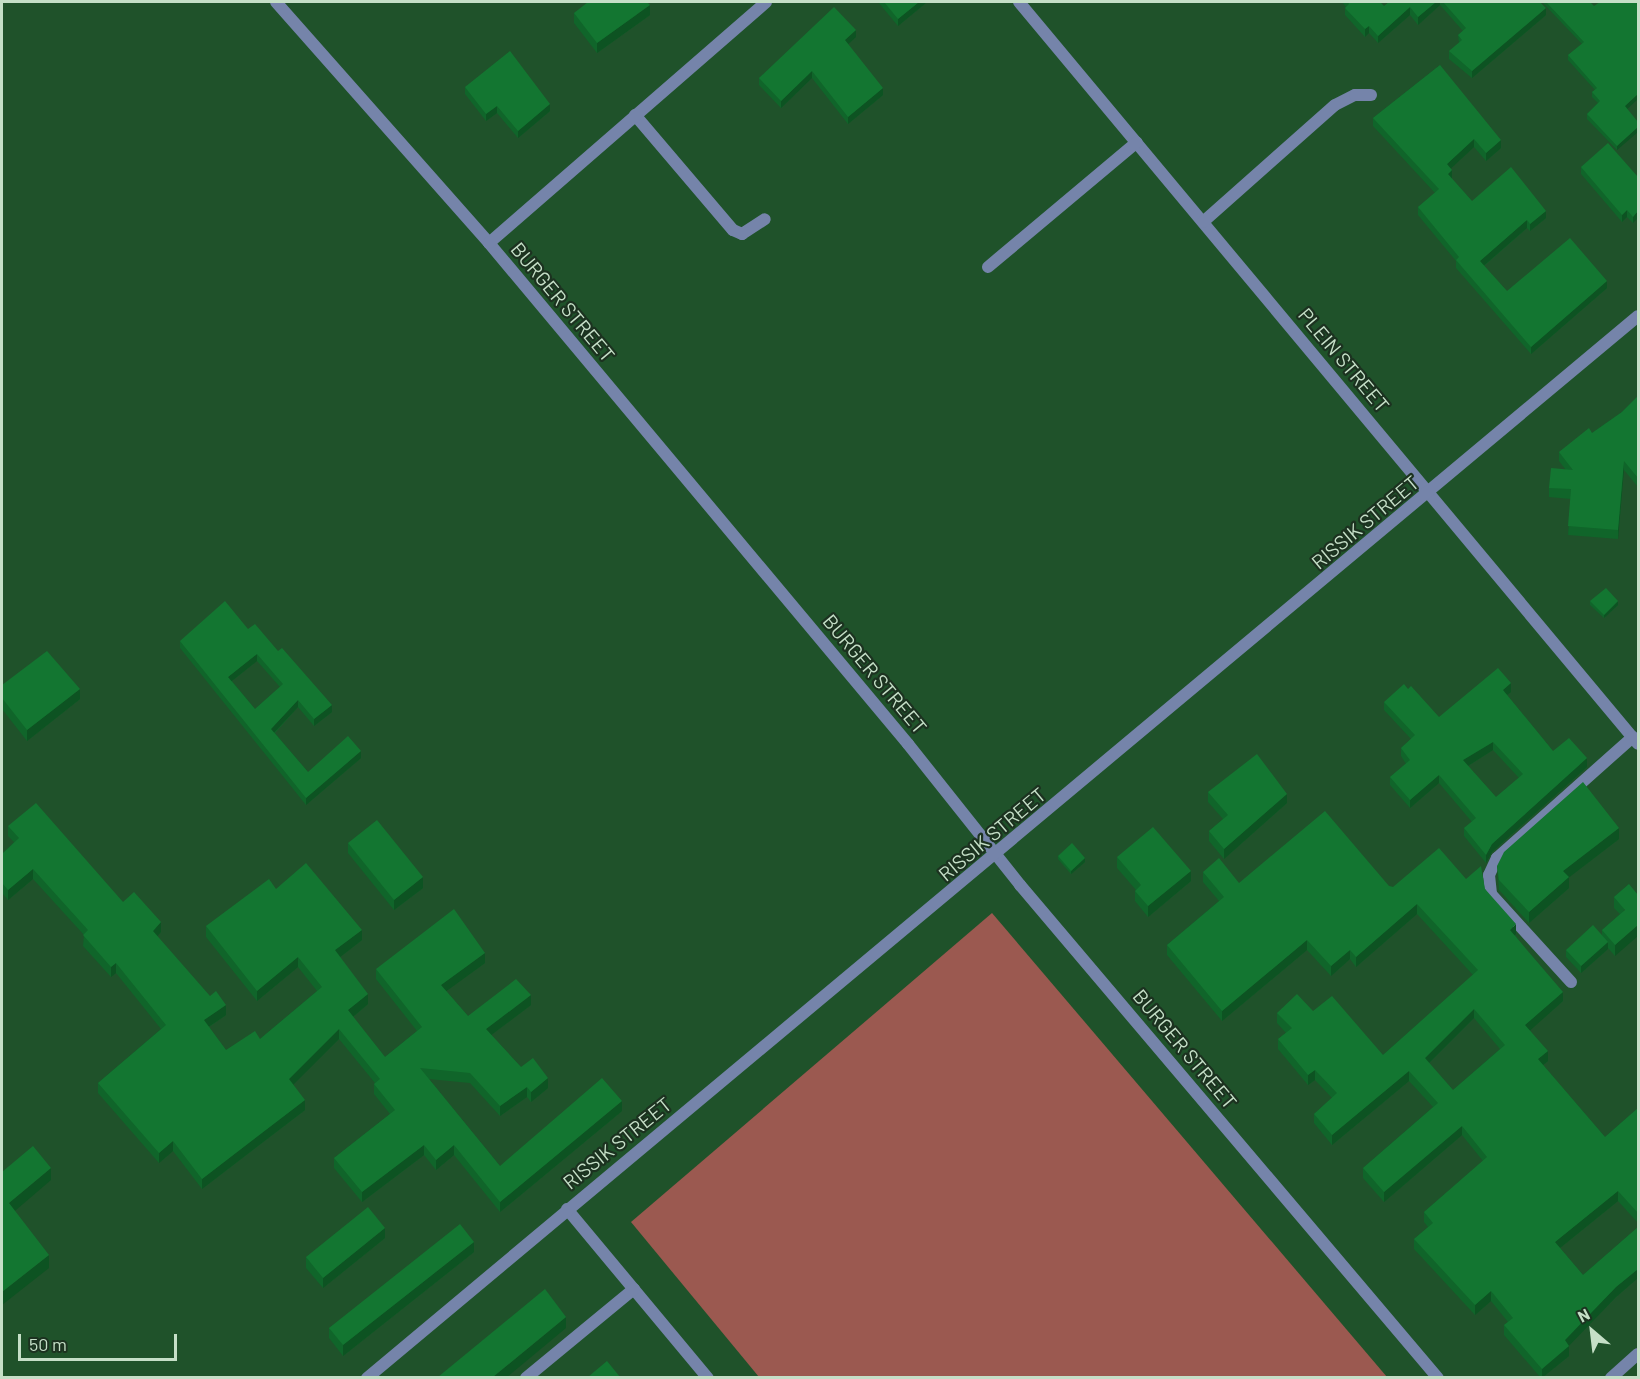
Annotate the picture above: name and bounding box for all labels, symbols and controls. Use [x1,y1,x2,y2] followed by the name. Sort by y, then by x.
[506,237,620,367] street label: BURGER STREET
[1294,303,1394,417] street label: PLEIN STREET
[1306,470,1424,574] street label: RISSIK STREET
[818,609,932,739] street label: BURGER STREET
[933,782,1051,886] street label: RISSIK STREET
[1128,984,1242,1114] street label: BURGER STREET
[558,1092,676,1194] street label: RISSIK STREET
[1562,1301,1622,1361] north arrow
[1574,1304,1592,1326] text: N
[21,1322,180,1360] scale bar
[29,1333,67,1355] text: 50 m

